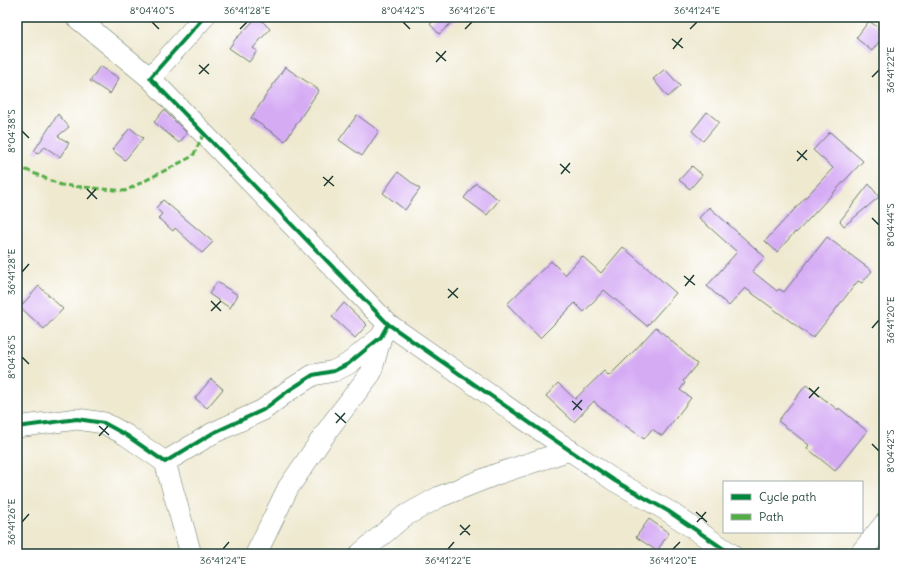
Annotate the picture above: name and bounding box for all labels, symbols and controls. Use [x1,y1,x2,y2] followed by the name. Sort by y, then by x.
[130,4,175,17] text: 8°04'40"S
[224,4,270,17] text: 36°41'28"E
[381,4,425,17] text: 8°04'42"S
[449,4,495,17] text: 36°41'26"E
[674,4,720,17] text: 36°41'24"E
[884,47,897,93] text: 36°41'22"E
[5,109,18,153] text: 8°04'38"S
[884,203,897,247] text: 8°04'44"S
[5,249,18,295] text: 36°41'28"E
[884,296,897,344] text: 36°41'20"E
[5,335,18,379] text: 8°04'36"S
[884,429,897,473] text: 8°04'42"S
[723,481,863,533] legend
[759,489,816,504] text: Cycle path
[5,499,18,545] text: 36°41'26"E
[759,509,784,524] text: Path
[200,554,246,567] text: 36°41'24"E
[425,554,471,567] text: 36°41'22"E
[649,554,697,567] text: 36°41'20"E

